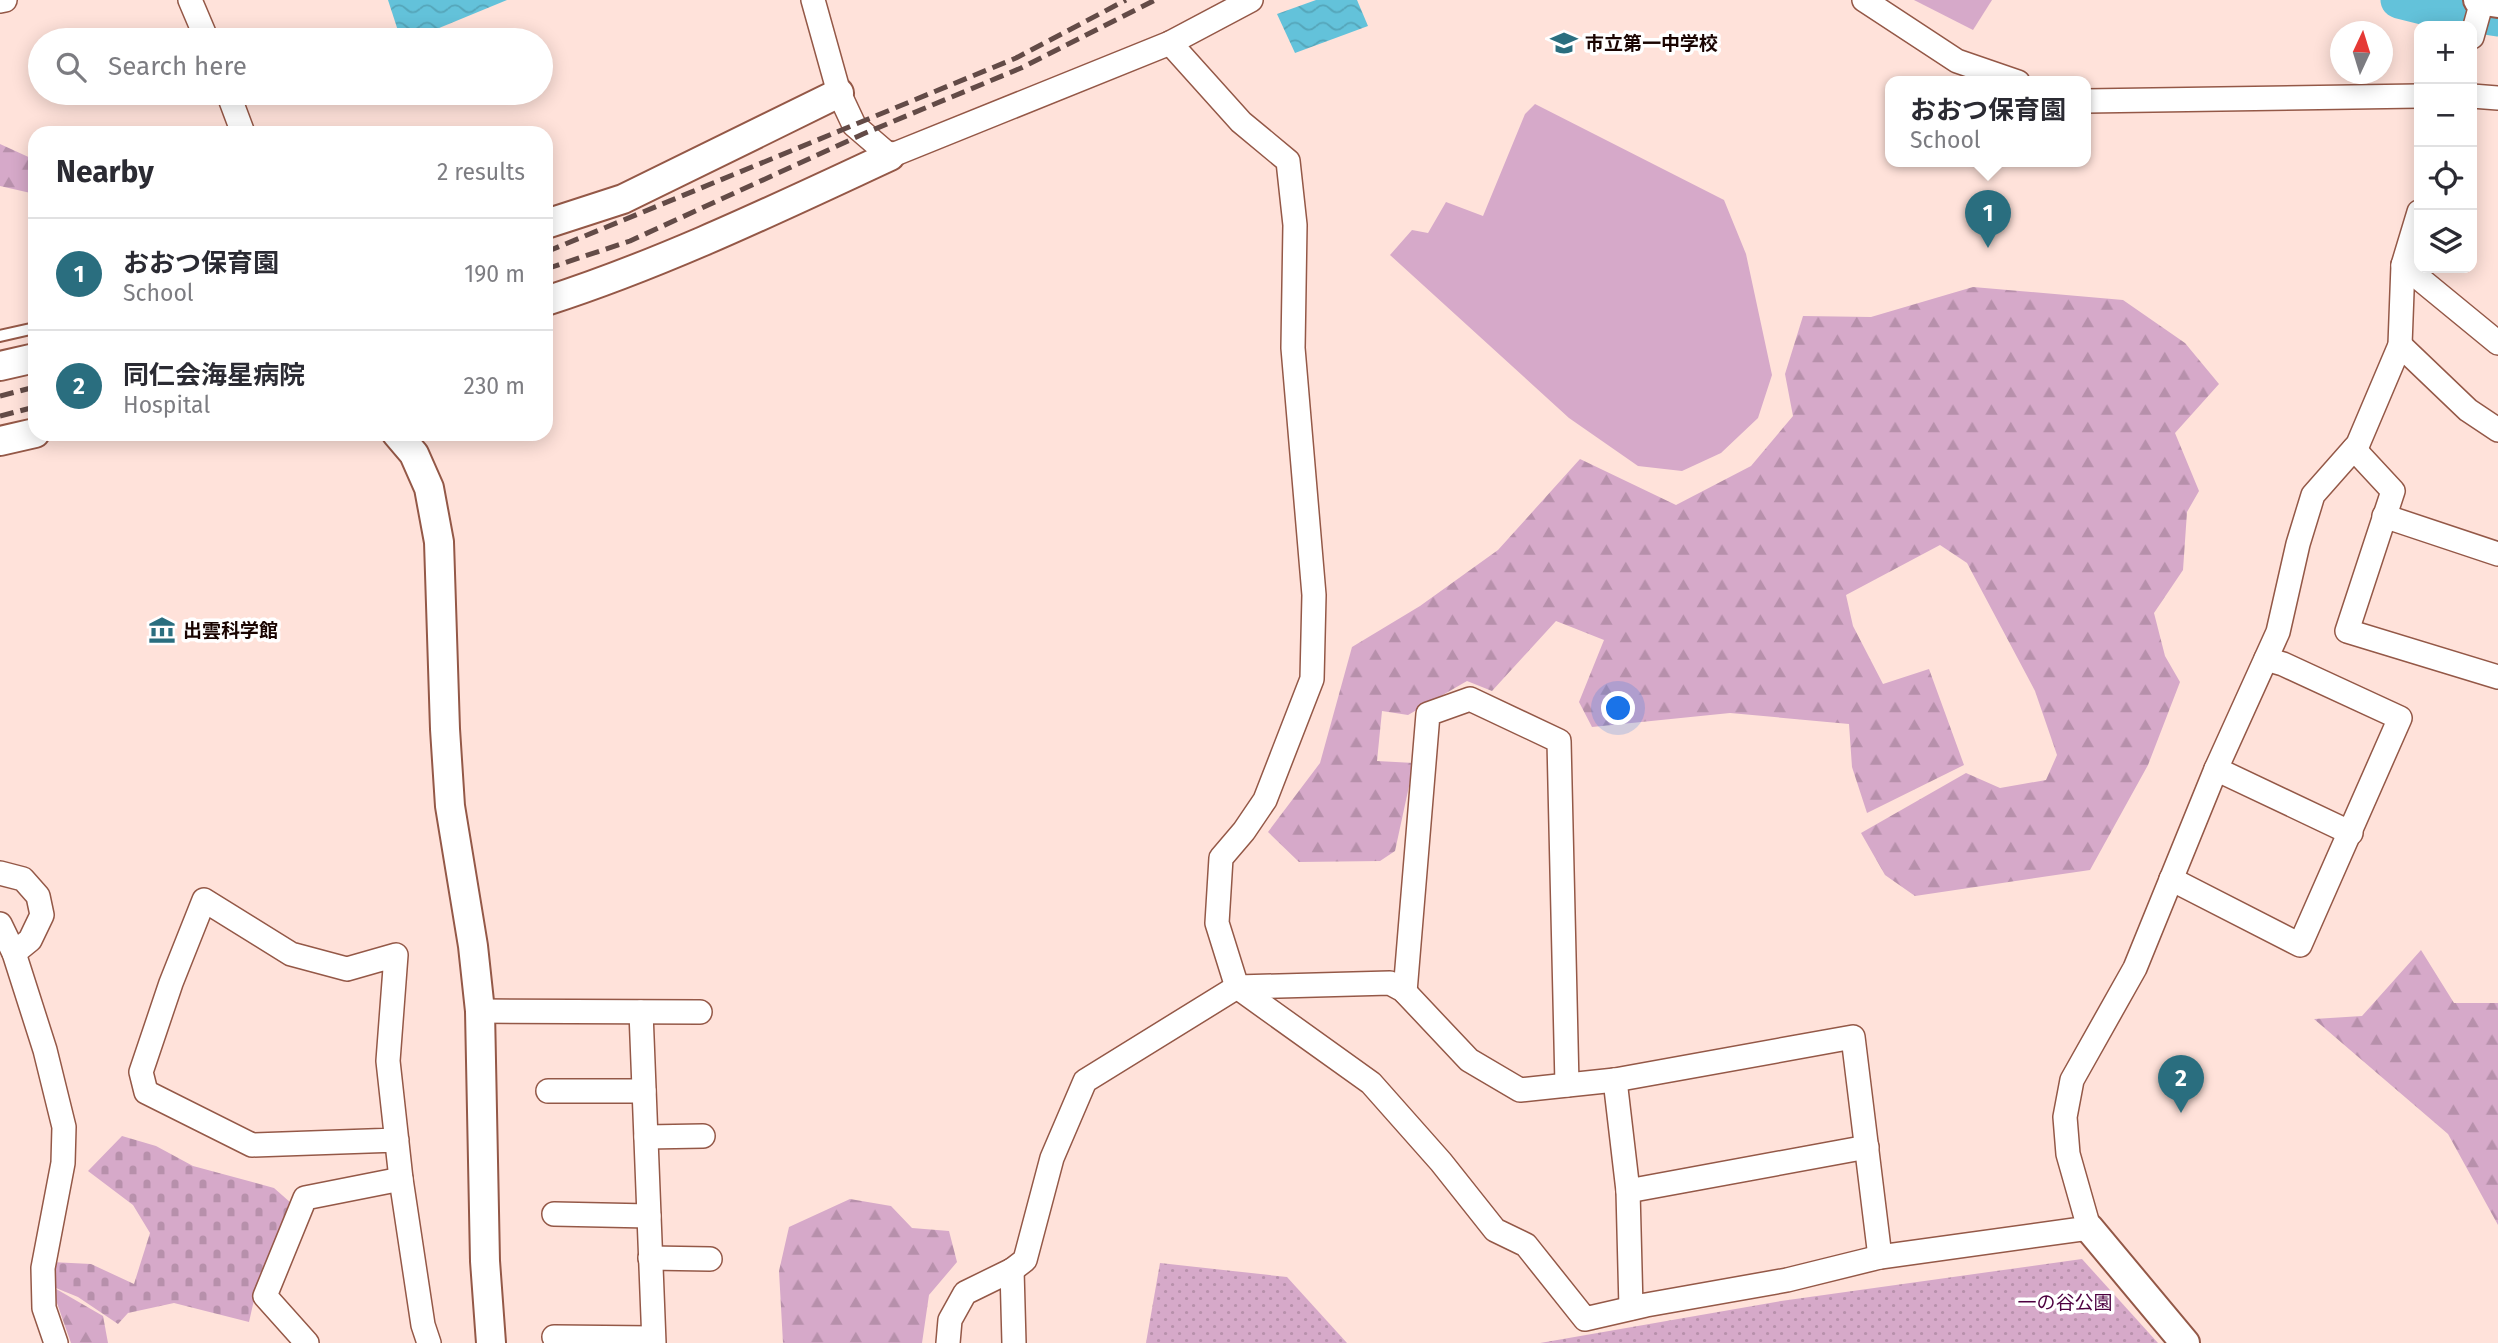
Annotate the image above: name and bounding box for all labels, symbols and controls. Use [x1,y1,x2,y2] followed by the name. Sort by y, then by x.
[2330,21,2393,84] north arrow
[2414,21,2477,273] map controls
[2414,21,2477,84] button: +
[28,28,553,105] search box
[1549,28,1579,58] school or university icon: 市立第一中学校
[1585,32,1718,55] place label: 市立第一中学校
[52,48,90,86] icon: search
[108,51,247,82] text: Search here
[1885,76,2091,167] popup
[2414,84,2477,147] button: −
[1910,95,2066,126] text: おおつ保育園
[1910,126,1981,154] text: School
[2414,147,2477,210] button: locate
[56,154,154,190] text: Nearby
[437,158,525,186] text: 2 results
[1965,190,2011,248] pin: 1
[2414,210,2477,273] button: layers
[123,248,279,279] text: おおつ保育園
[74,260,84,288] text: 1
[464,260,525,288] text: 190 m
[123,279,194,307] text: School
[123,360,305,391] text: 同仁会海星病院
[73,372,85,400] text: 2
[464,372,525,400] text: 230 m
[123,391,210,419] text: Hospital
[147,615,177,645] museum icon: 出雲科学館
[183,619,278,642] place label: 出雲科学館
[1601,691,1635,725] your location
[2158,1055,2204,1113] pin: 2
[2017,1291,2113,1314] park label: 一の谷公園

